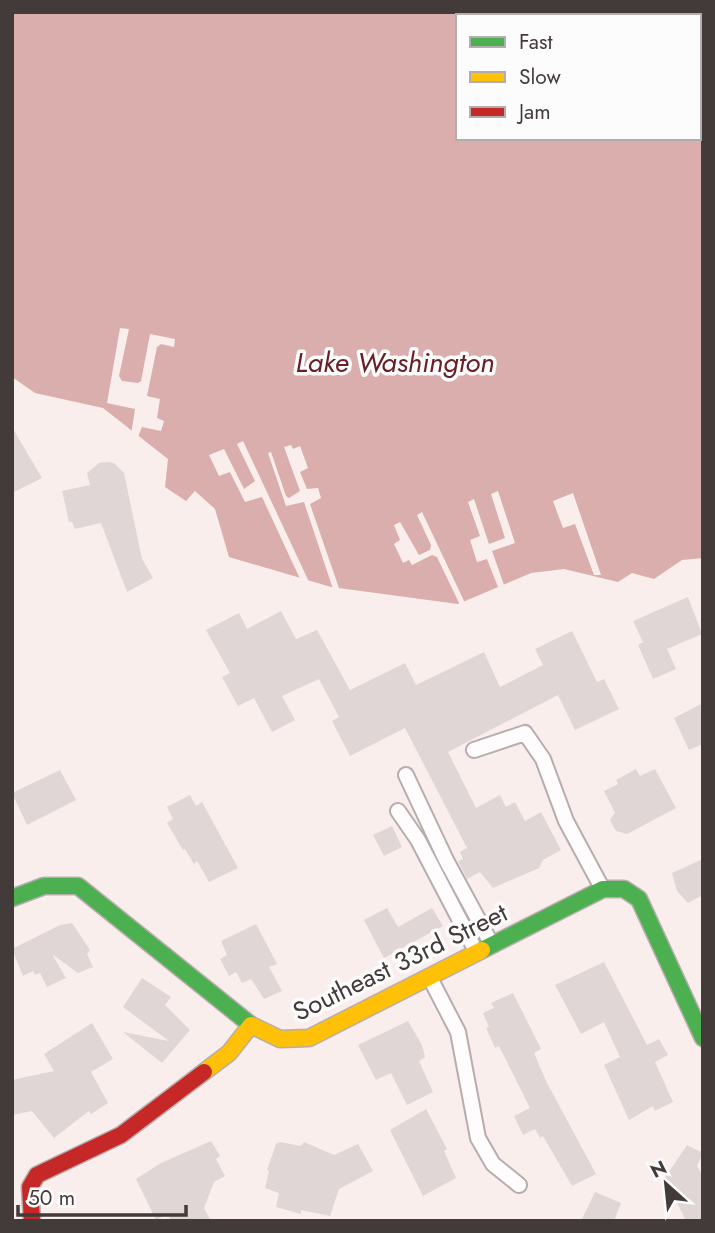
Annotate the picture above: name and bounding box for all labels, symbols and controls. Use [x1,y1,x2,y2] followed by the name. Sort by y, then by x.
[456,14,701,140] legend
[519,27,552,57] text: Fast
[519,62,561,92] text: Slow
[516,97,551,127] text: Jam
[296,342,494,383] water label: Lake Washington
[286,893,514,1030] street label: Southeast 33rd Street
[631,1149,701,1219] north arrow
[646,1154,671,1185] text: N
[18,1174,186,1218] scale bar
[28,1183,75,1213] text: 50 m

